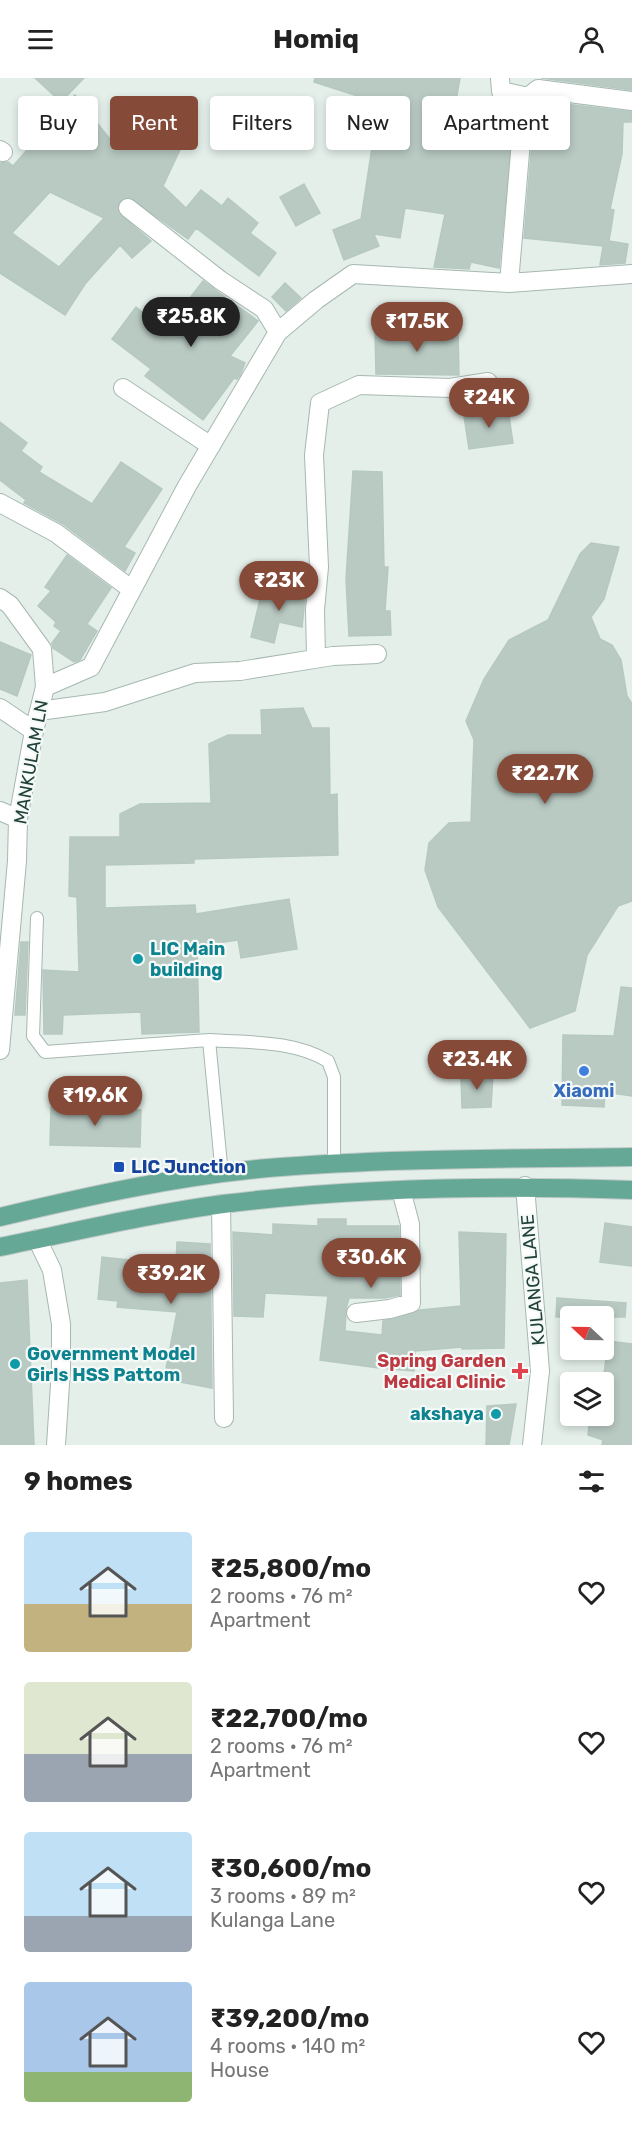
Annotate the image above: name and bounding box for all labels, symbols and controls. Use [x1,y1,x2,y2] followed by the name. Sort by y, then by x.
[24,23,57,56] icon: menu
[273,23,359,55] text: Homiq
[575,23,608,56] icon: person
[18,96,98,150] chip: Buy
[110,96,198,150] chip: Rent
[210,96,314,150] chip: Filters
[326,96,410,150] chip: New
[422,96,570,150] chip: Apartment
[142,297,240,348] pin: ₹25.8K
[368,302,466,353] pin: ₹17.5K
[156,304,226,328] text: ₹25.8K
[385,309,449,333] text: ₹17.5K
[453,378,525,429] pin: ₹24K
[463,385,515,409] text: ₹24K
[243,561,315,612] pin: ₹23K
[253,568,305,592] text: ₹23K
[9,698,53,826] street label: MANKULAM LN
[496,754,594,805] pin: ₹22.7K
[511,761,579,785] text: ₹22.7K
[150,938,225,981] place label: LIC Main building
[131,952,145,966] marker: LIC Main building
[428,1040,526,1091] pin: ₹23.4K
[442,1047,512,1071] text: ₹23.4K
[577,1064,591,1078] marker: Xiaomi
[46,1076,144,1127] pin: ₹19.6K
[554,1080,614,1102] place label: Xiaomi
[62,1083,128,1107] text: ₹19.6K
[131,1156,246,1178] place label: LIC Junction
[112,1160,126,1174] marker: LIC Junction
[516,1213,550,1347] street label: KULANGA LANE
[322,1238,420,1289] pin: ₹30.6K
[336,1245,406,1269] text: ₹30.6K
[122,1254,220,1305] pin: ₹39.2K
[137,1261,205,1285] text: ₹39.2K
[560,1306,614,1360] north arrow
[560,1306,614,1426] map controls
[27,1343,195,1386] place label: Government Model Girls HSS Pattom
[377,1350,506,1393] place label: Spring Garden Medical Clinic
[8,1357,22,1371] marker: Government Model Girls HSS Pattom
[511,1362,529,1380] marker: Spring Garden Medical Clinic
[560,1372,614,1426] button: layers
[410,1403,484,1425] place label: akshaya
[489,1407,503,1421] marker: akshaya
[575,1465,608,1498] icon: filters
[24,1466,133,1497] text: 9 homes
[210,1553,371,1584] text: ₹25,800/mo
[72,1556,144,1628] icon: home
[575,1576,608,1609] icon: heart
[210,1584,353,1608] text: 2 rooms · 76 m²
[210,1608,311,1632] text: Apartment
[210,1703,368,1734] text: ₹22,700/mo
[72,1706,144,1778] icon: home
[575,1726,608,1759] icon: heart
[210,1734,353,1758] text: 2 rooms · 76 m²
[210,1758,311,1782] text: Apartment
[210,1853,371,1884] text: ₹30,600/mo
[72,1856,144,1928] icon: home
[575,1876,608,1909] icon: heart
[210,1884,356,1908] text: 3 rooms · 89 m²
[210,1908,335,1932] text: Kulanga Lane
[210,2003,369,2034] text: ₹39,200/mo
[72,2006,144,2078] icon: home
[575,2026,608,2059] icon: heart
[210,2034,365,2058] text: 4 rooms · 140 m²
[210,2058,269,2082] text: House

